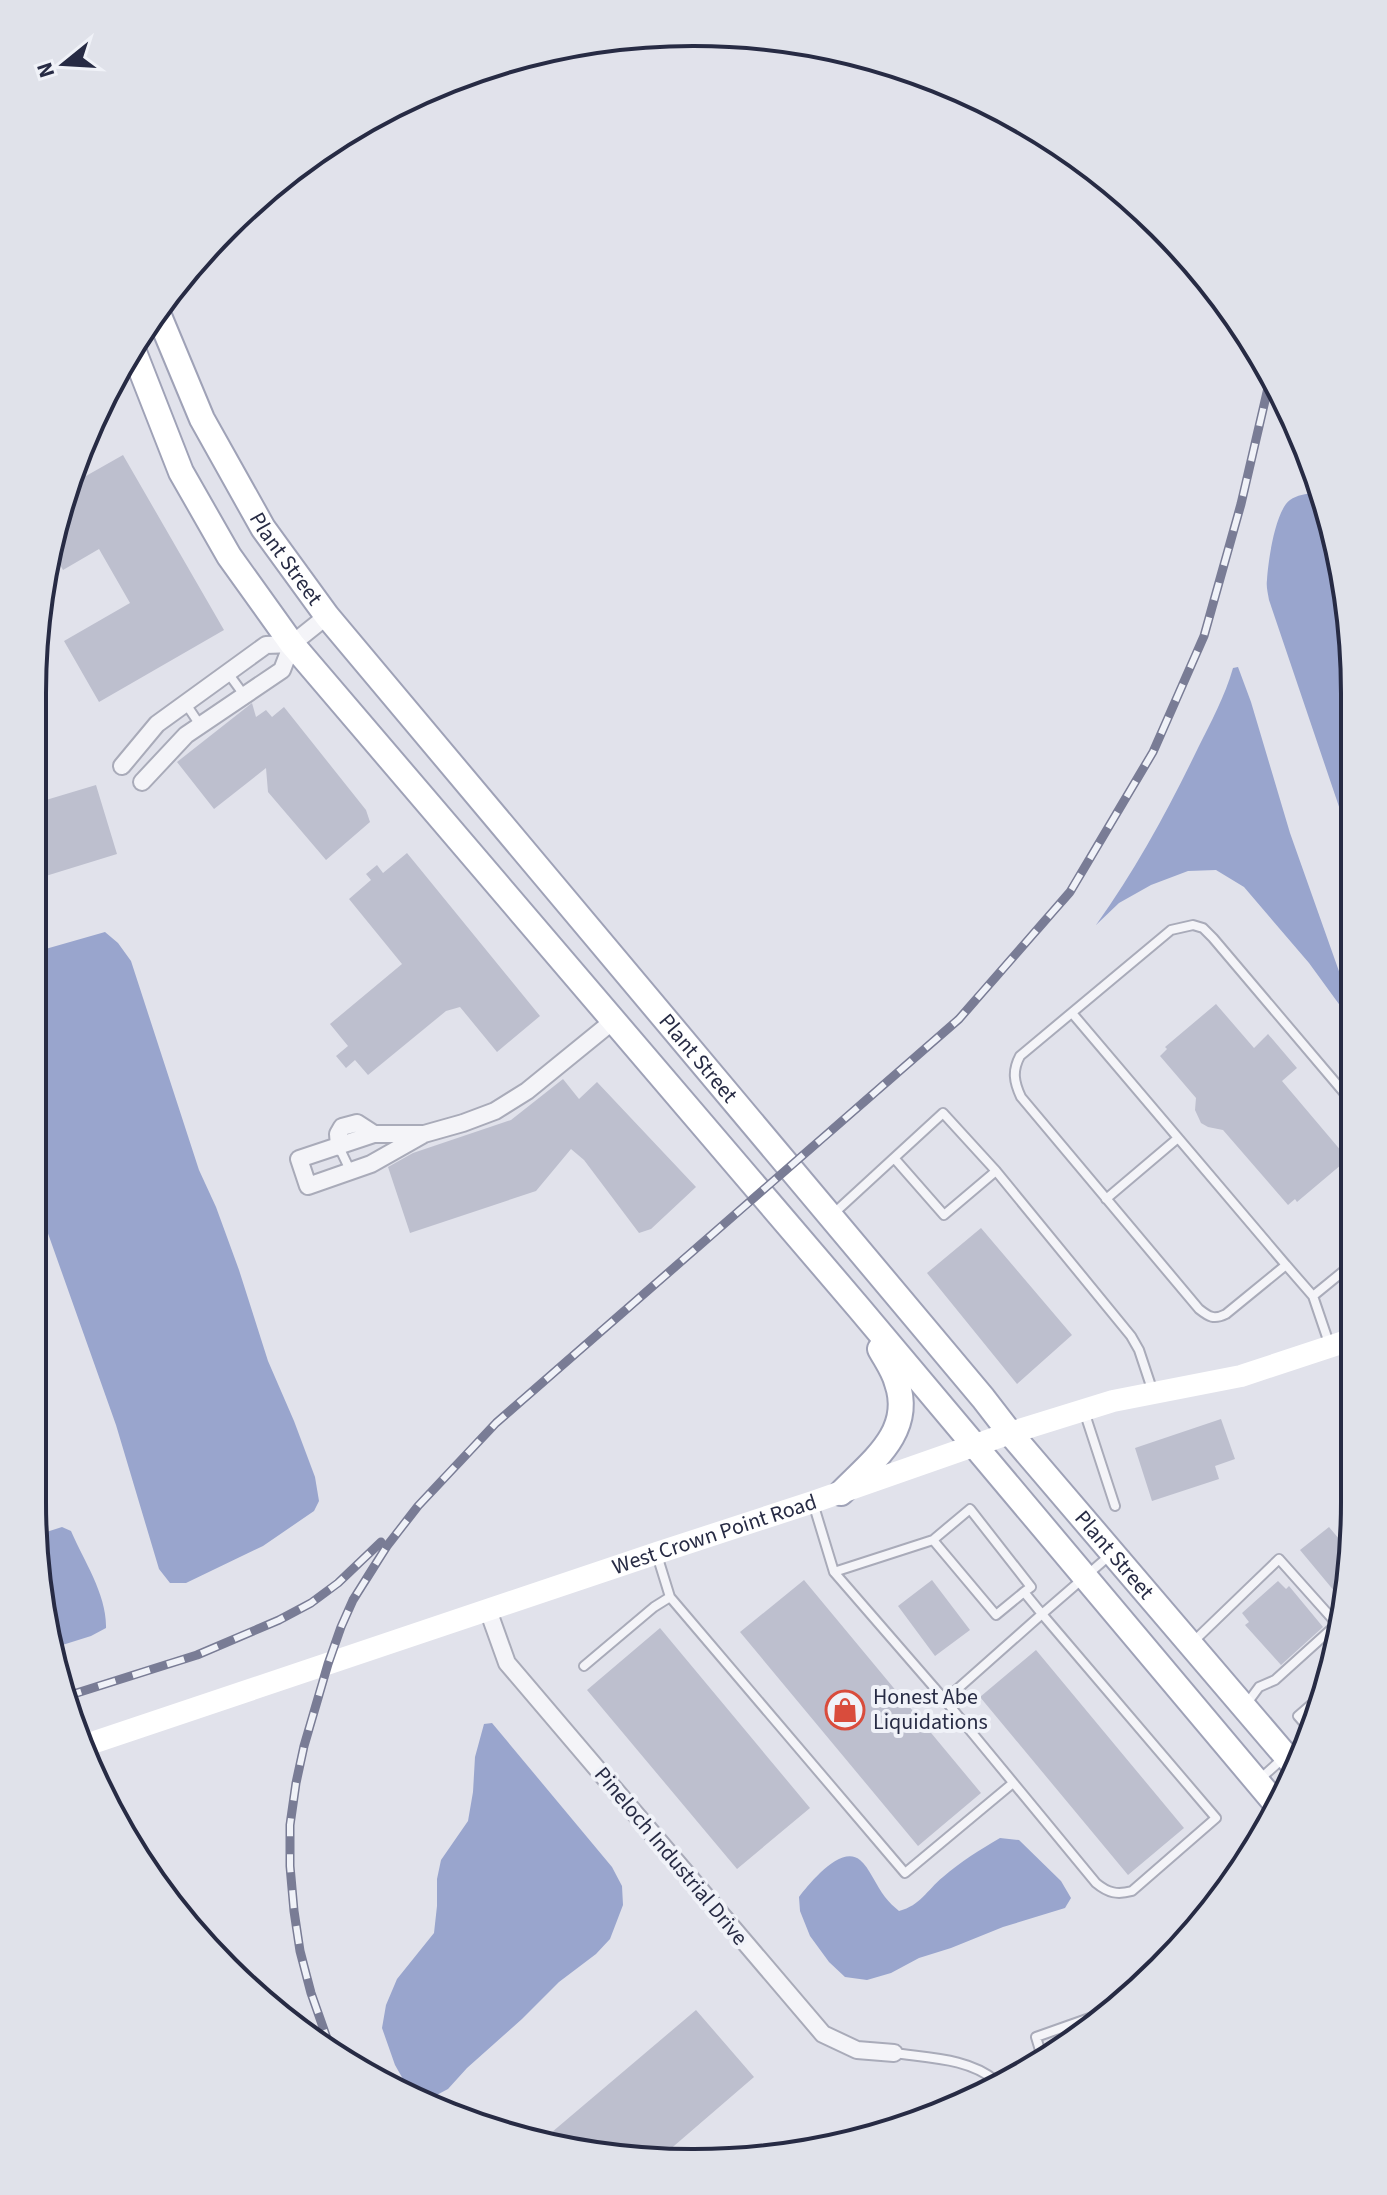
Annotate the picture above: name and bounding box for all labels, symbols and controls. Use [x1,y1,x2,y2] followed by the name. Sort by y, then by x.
[24,24,104,104] north arrow
[28,58,63,82] text: N
[241,506,331,612] street label: Plant Street
[651,1007,745,1110] street label: Plant Street
[608,1486,821,1583] street label: West Crown Point Road
[1067,1503,1162,1607] street label: Plant Street
[873,1681,988,1738] place label: Honest Abe Liquidations
[824,1689,866,1731] shop icon: Honest Abe Liquidations
[586,1760,756,1952] street label: Pineloch Industrial Drive

